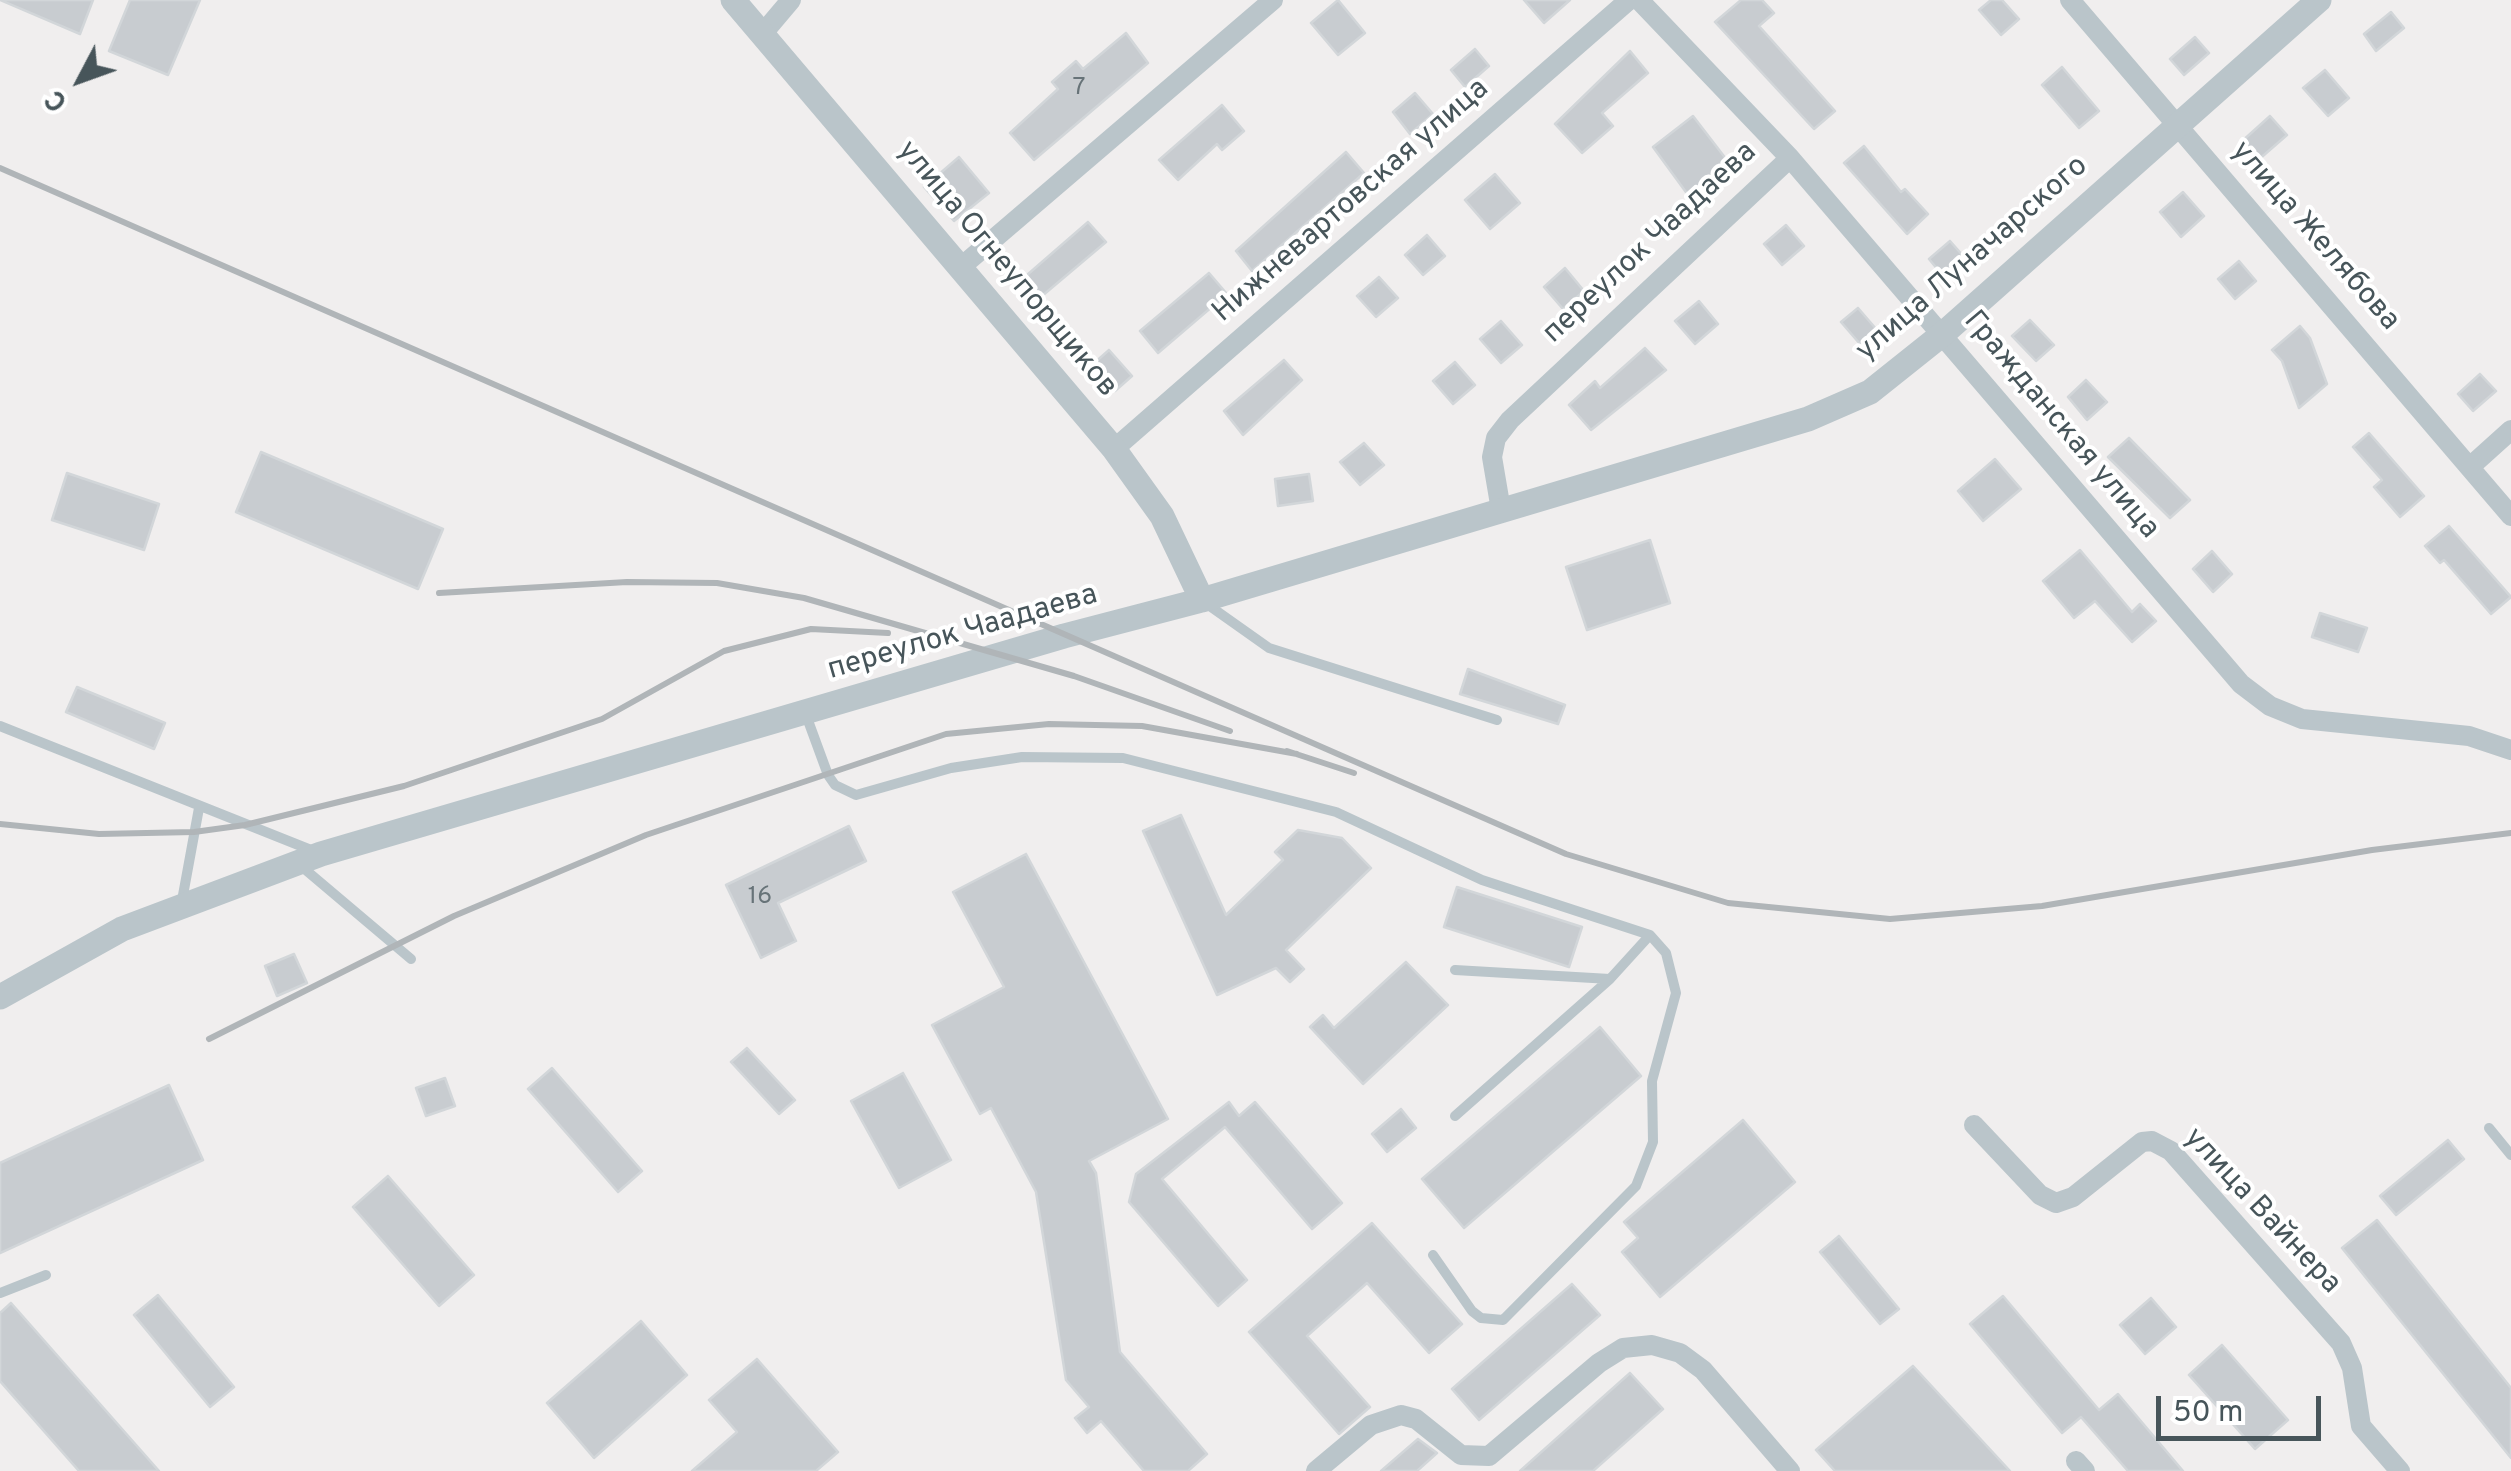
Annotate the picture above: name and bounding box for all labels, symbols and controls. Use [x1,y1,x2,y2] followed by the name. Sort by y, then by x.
[30,30,130,130] north arrow
[1207,72,1497,332] street label: Нижневартовская улица
[1072,74,1086,104] house number: 7
[38,81,77,118] text: С
[888,134,1124,406] street label: улица Огнеупорщиков
[2222,135,2406,339] street label: улица Желябова
[1537,136,1765,352] street label: переулок Чаадаева
[1850,150,2096,370] street label: улица Луначарского
[1954,305,2166,547] street label: Гражданская улица
[824,578,1102,690] street label: переулок Чаадаева
[748,883,772,913] house number: 16
[2175,1121,2347,1303] street label: улица Вайнера
[2161,1376,2326,1438] scale bar
[2173,1395,2243,1432] text: 50 m

